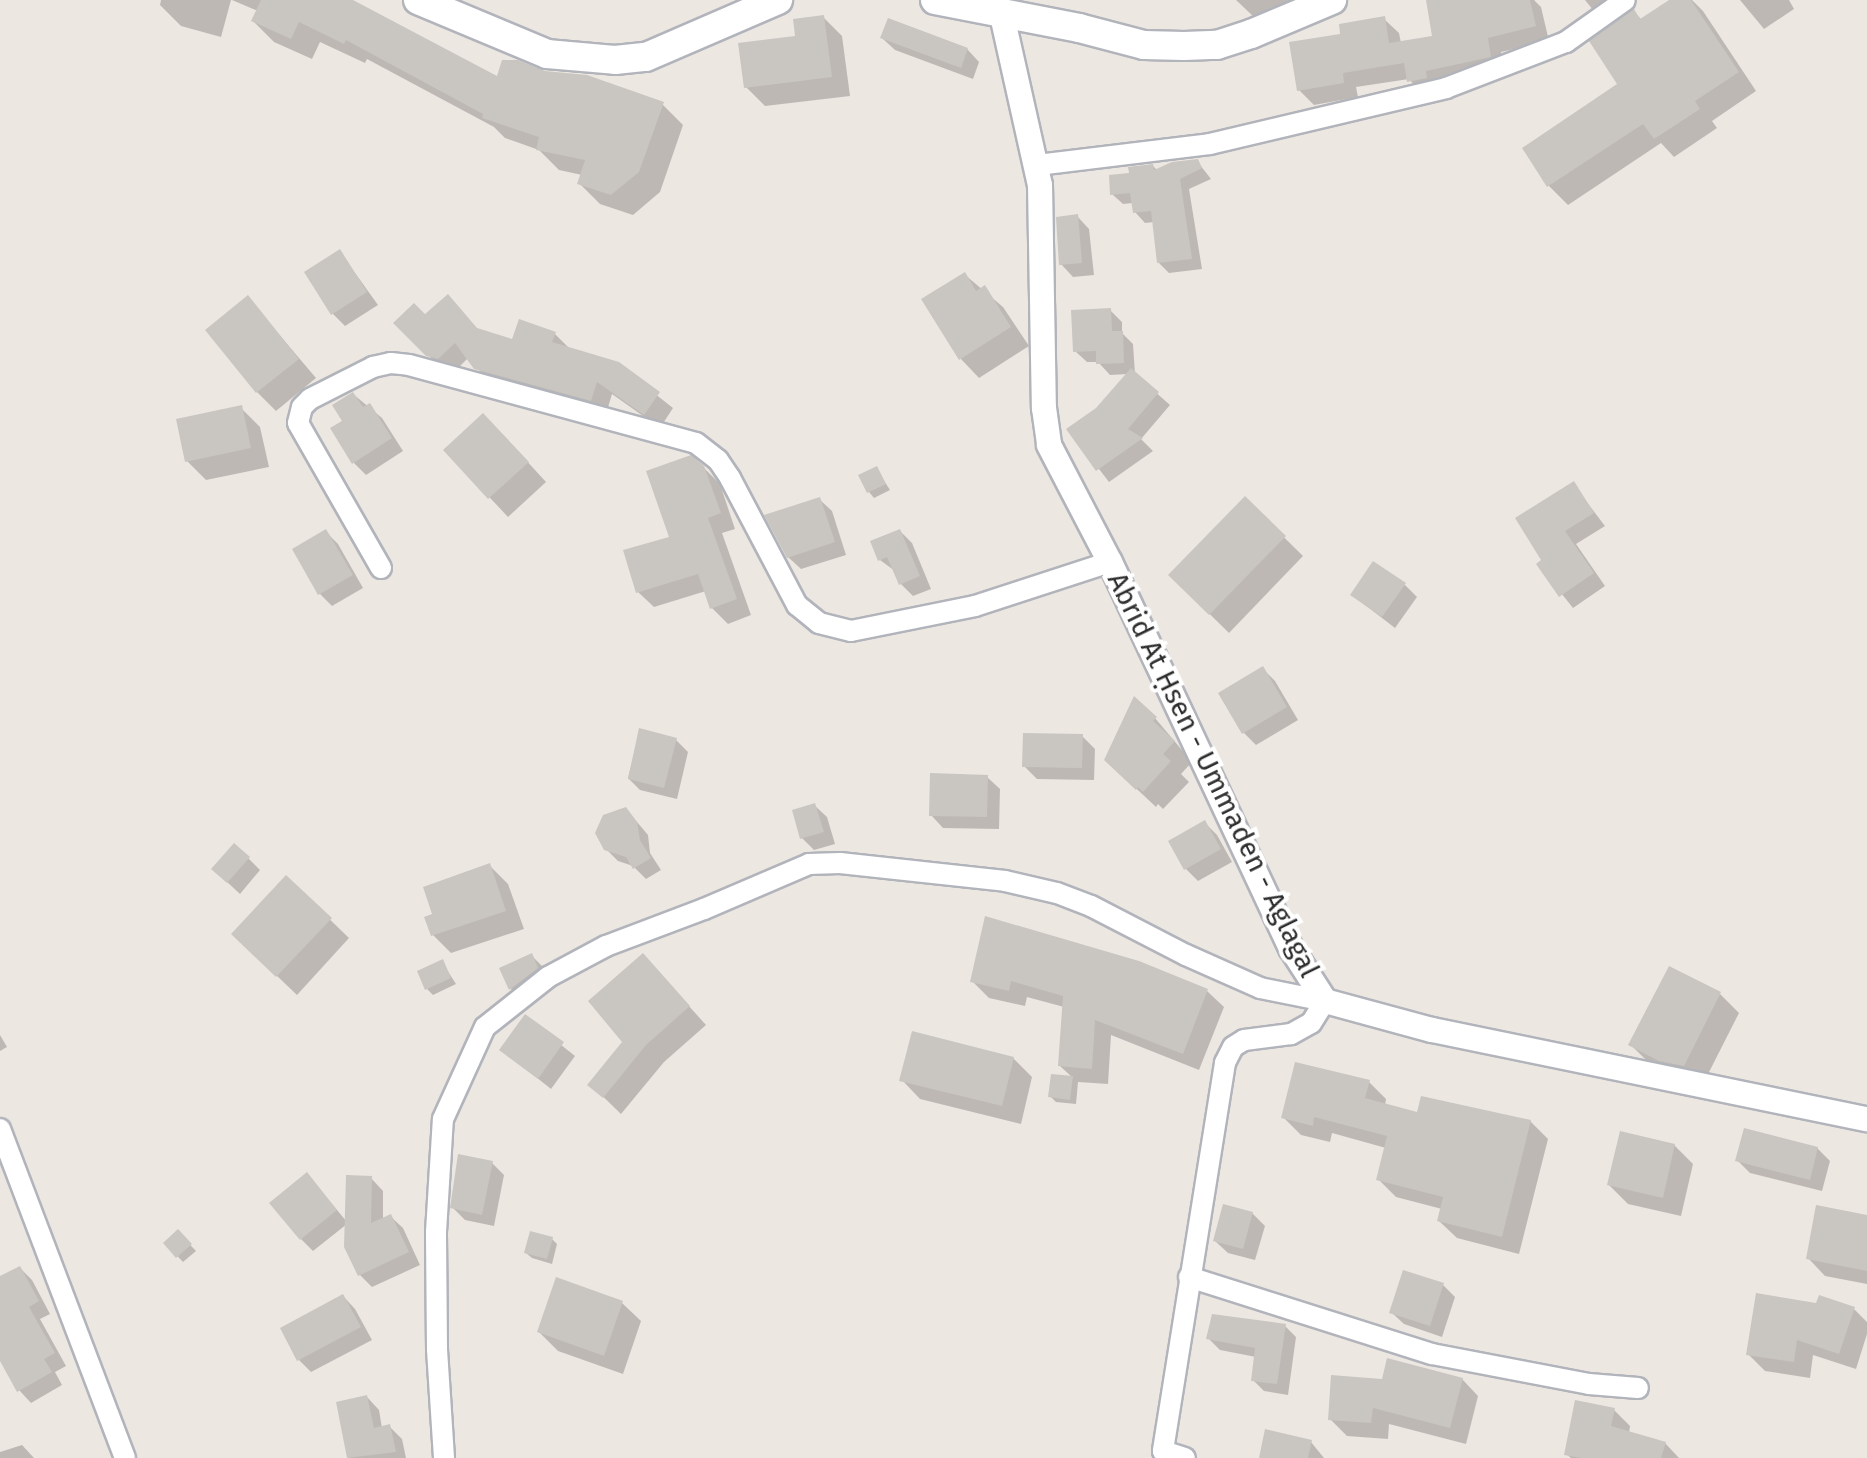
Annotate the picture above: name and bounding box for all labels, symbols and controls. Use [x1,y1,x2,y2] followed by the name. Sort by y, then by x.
[1100,567,1326,983] street label: Abrid At Ḥsen - Ummaden - Aglagal

